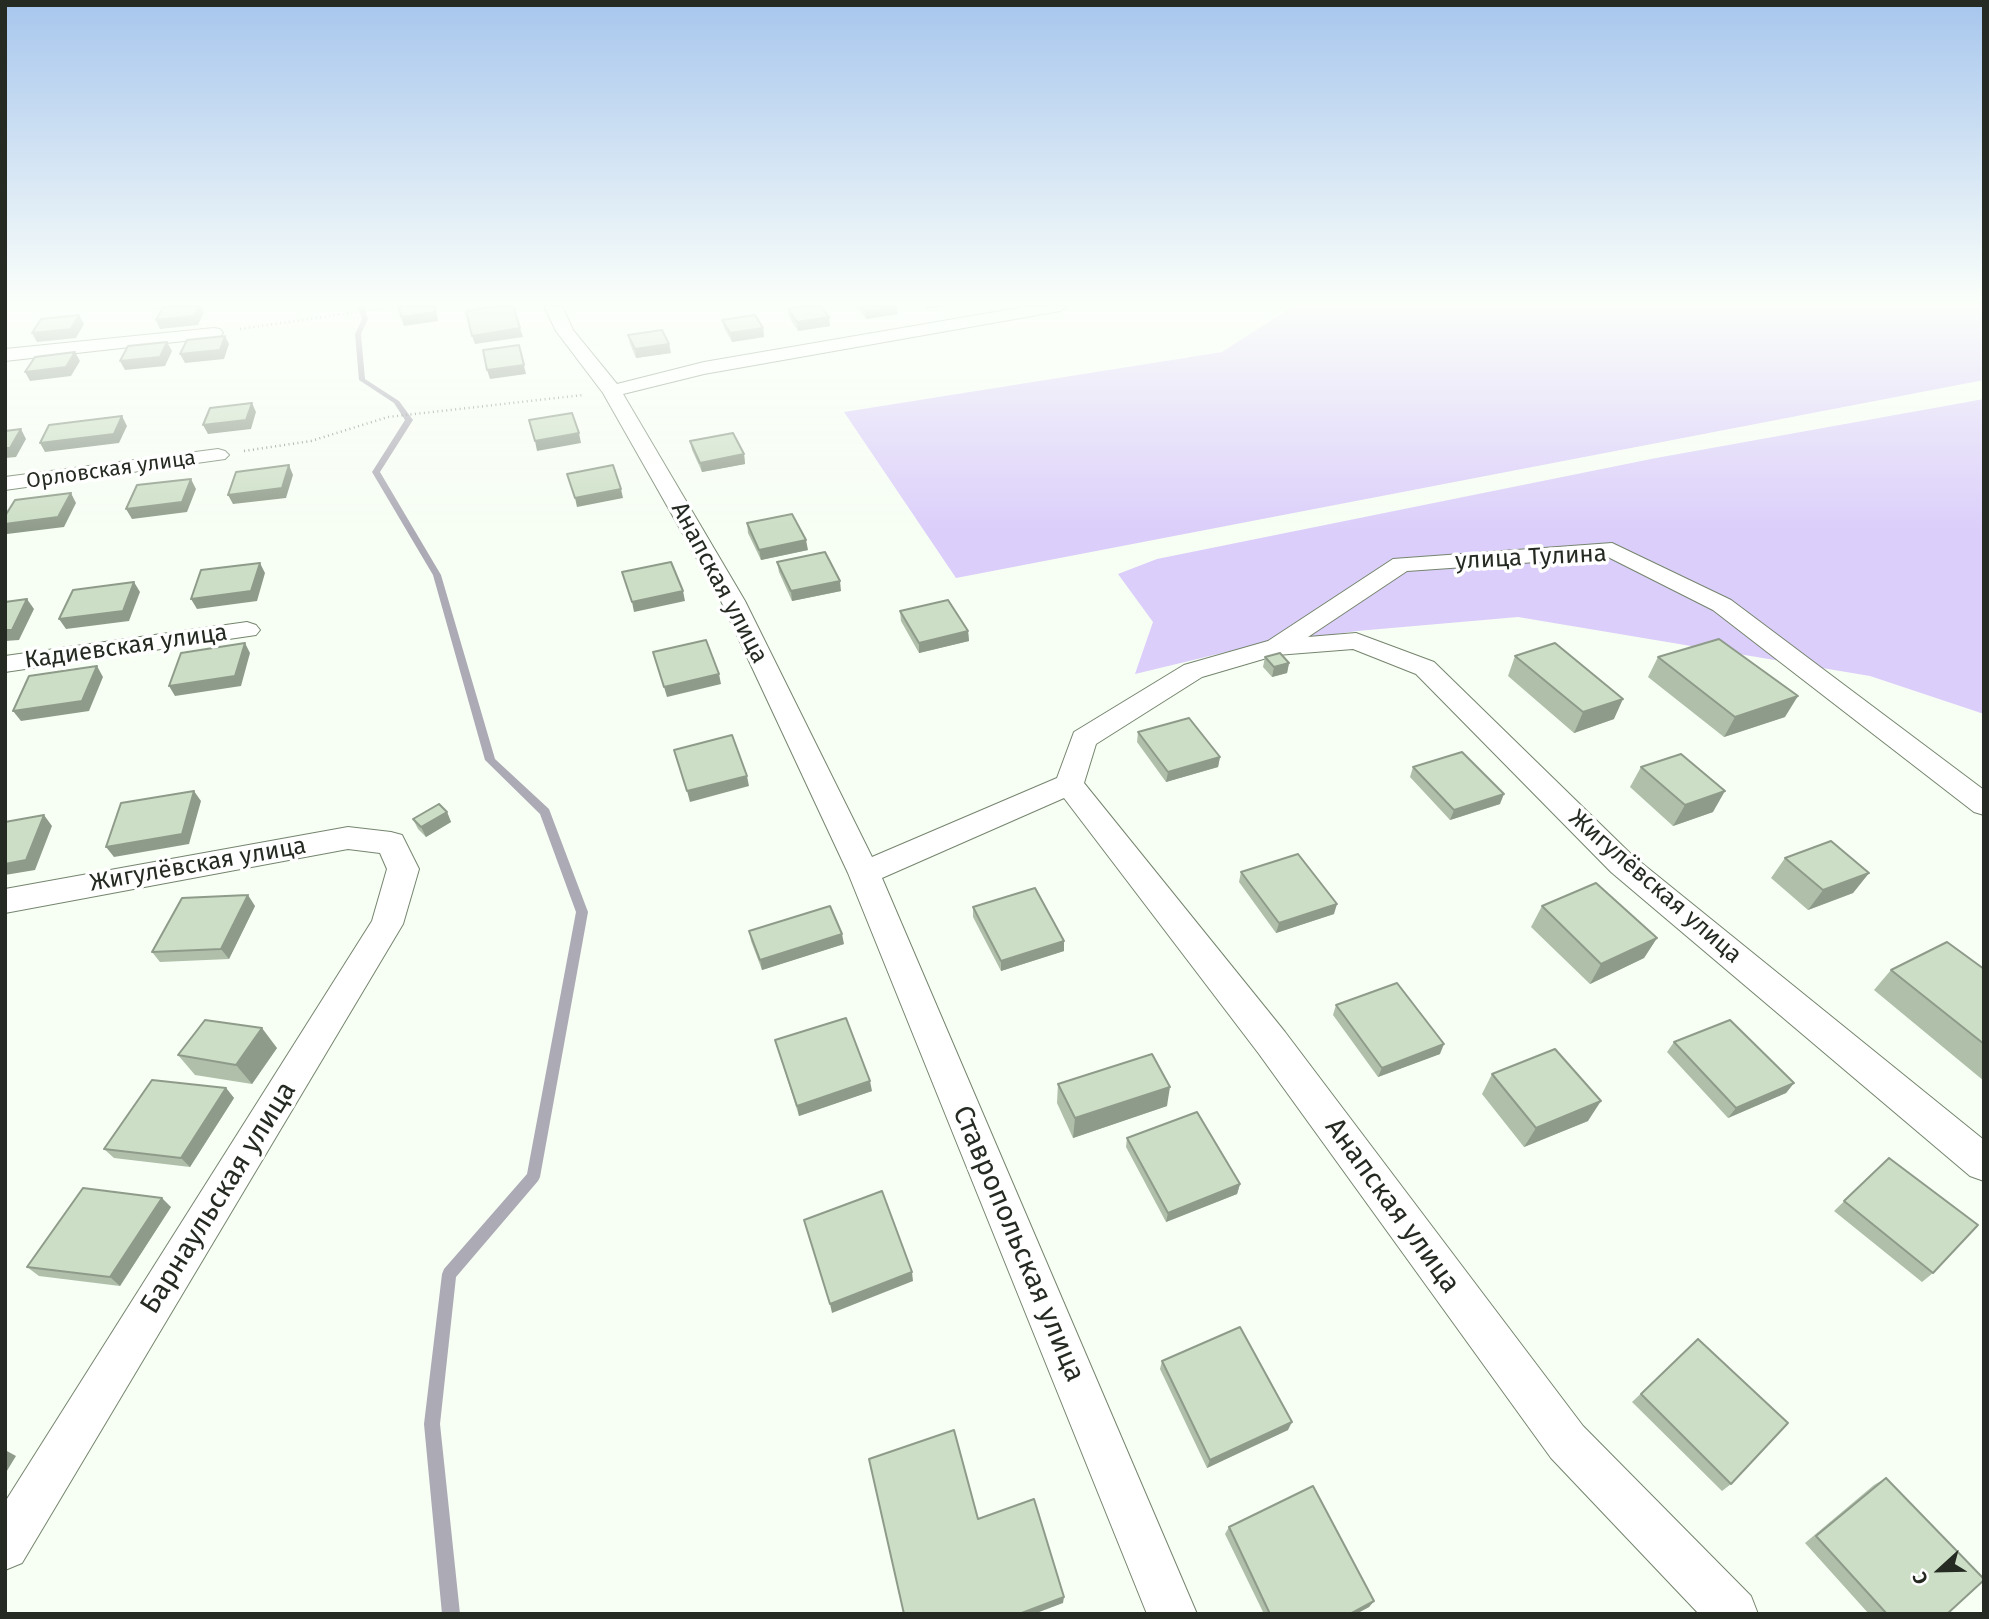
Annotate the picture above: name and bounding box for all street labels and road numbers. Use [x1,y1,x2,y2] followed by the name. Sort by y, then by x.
[25,446,197,494] street label: Орловская улица
[664,498,774,668] street label: Анапская улица
[1454,540,1608,576] street label: улица Тулина
[23,619,229,675] street label: Кадиевская улица
[1563,804,1747,970] street label: Жигулёвская улица
[87,832,309,898] street label: Жигулёвская улица
[134,1076,304,1320] street label: Барнаульская улица
[945,1101,1091,1387] street label: Ставропольская улица
[1317,1112,1467,1300] street label: Анапская улица

